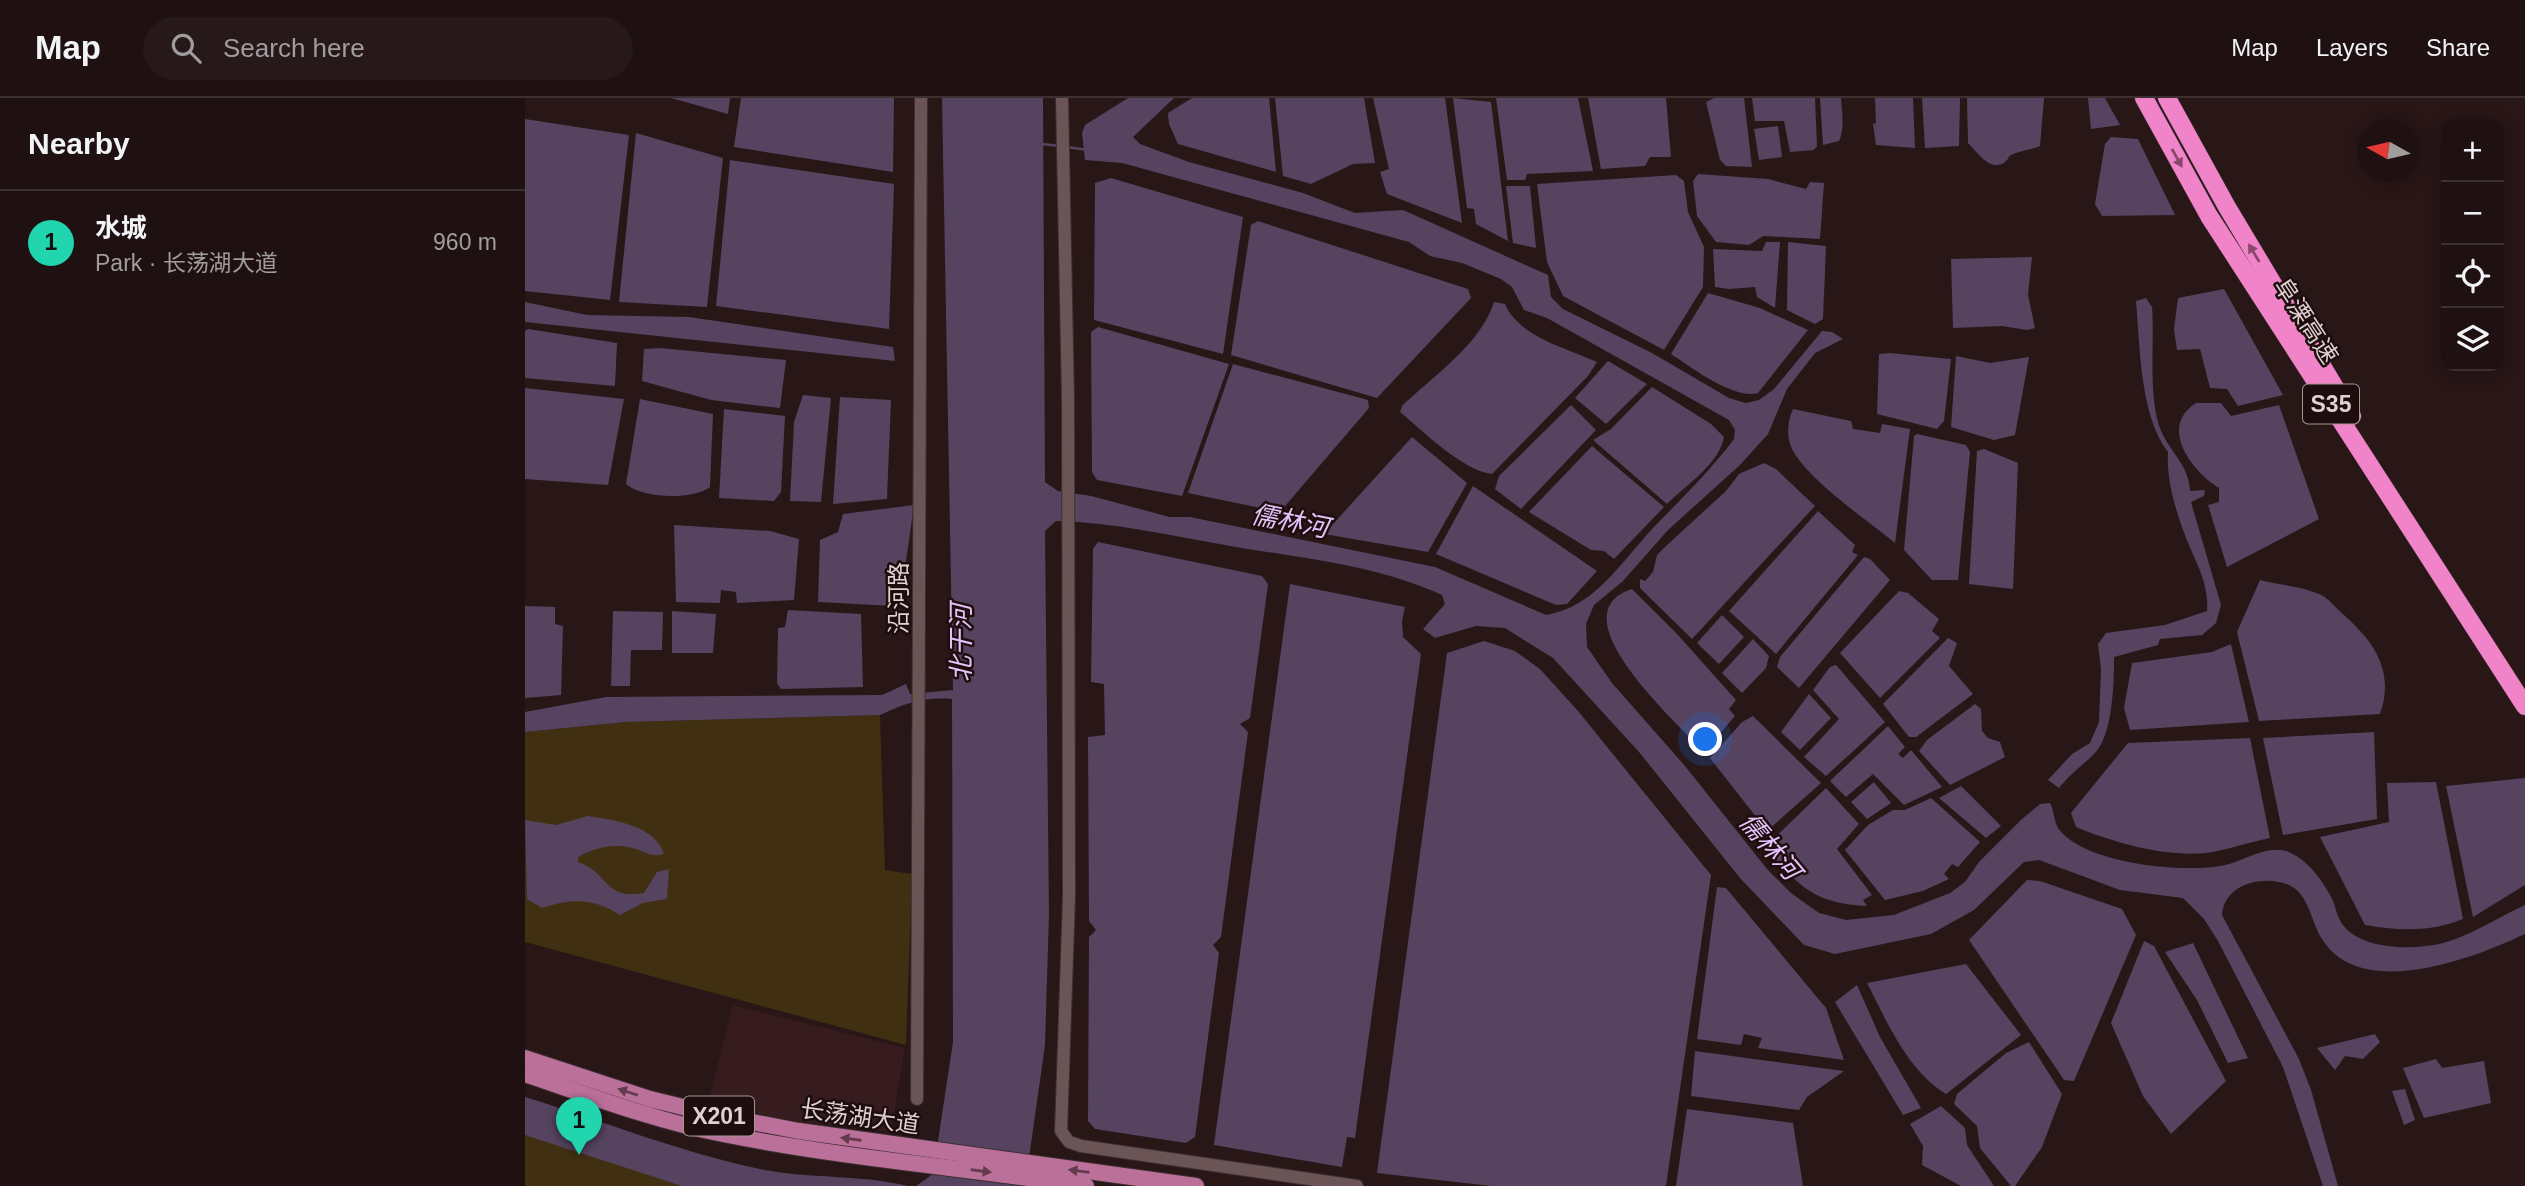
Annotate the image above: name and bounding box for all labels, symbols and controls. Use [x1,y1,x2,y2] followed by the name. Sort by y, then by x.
[143,17,633,80] search box
[35,29,101,66] text: Map
[167,29,205,67] icon: search
[223,33,365,63] text: Search here
[2231,34,2278,61] text: Map
[2316,34,2388,61] text: Layers
[2426,34,2490,61] text: Share
[2357,119,2420,182] north arrow
[2441,119,2504,371] map controls
[2441,119,2504,182] button: +
[28,127,130,160] text: Nearby
[2171,148,2183,167] one-way arrow
[2441,182,2504,245] button: −
[95,213,147,243] text: 水城
[45,229,57,255] text: 1
[433,229,497,255] text: 960 m
[2248,243,2261,262] one-way arrow
[2441,245,2504,308] button: locate
[95,250,278,276] text: Park · 长荡湖大道
[2269,273,2344,368] street label: 阜溧高速
[2441,308,2504,371] button: layers
[2303,384,2359,424] road number: S35
[1249,499,1336,544] water label: 儒林河
[885,562,912,634] street label: 沿河路
[946,599,976,682] water label: 北干河
[1688,722,1722,756] your location
[1733,806,1810,889] water label: 儒林河
[618,1086,639,1097] one-way arrow
[799,1095,921,1138] street label: 长荡湖大道
[684,1096,754,1135] road number: X201
[556,1097,602,1155] pin: 1
[839,1133,861,1144] one-way arrow
[1068,1165,1090,1176] one-way arrow
[971,1166,993,1177] one-way arrow

